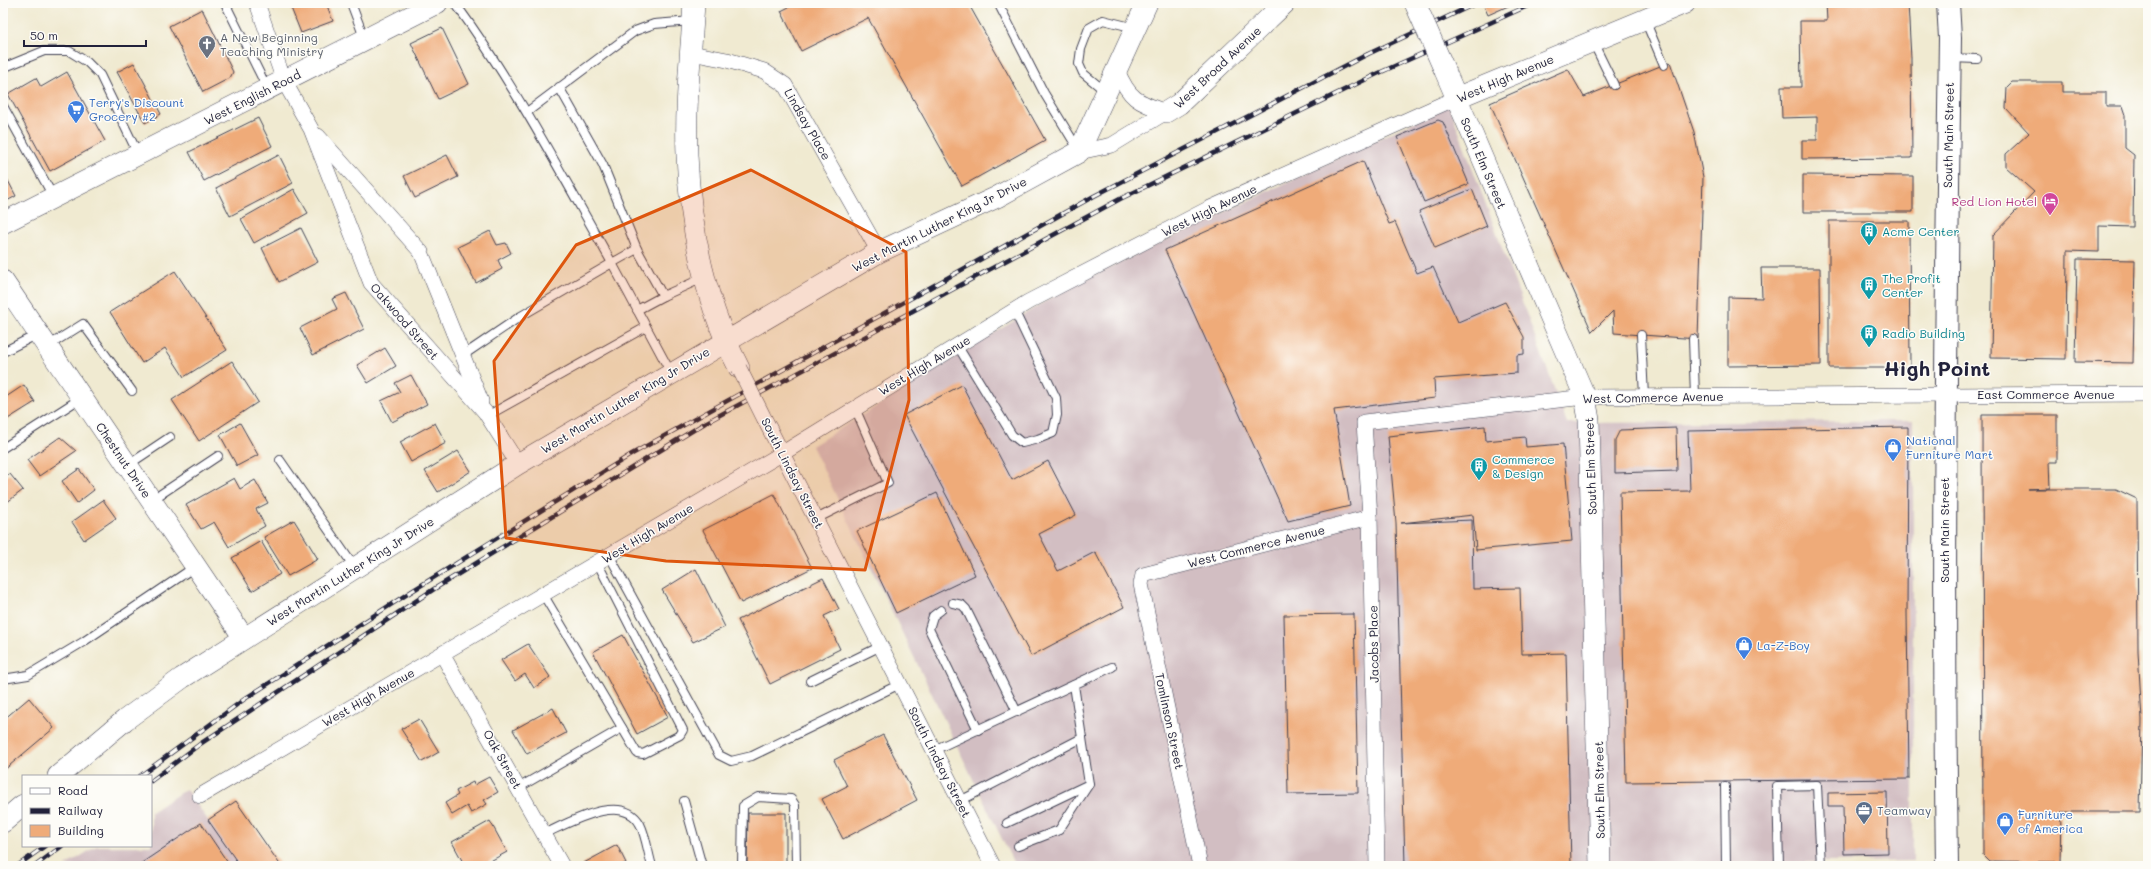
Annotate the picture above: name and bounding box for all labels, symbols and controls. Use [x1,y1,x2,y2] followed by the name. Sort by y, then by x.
[24,22,146,48] scale bar
[1170,22,1264,112] street label: West Broad Avenue
[30,27,58,43] text: 50 m
[220,29,324,59] place label: A New Beginning Teaching Ministry
[197,34,217,59] church icon: A New Beginning Teaching Ministry
[1454,50,1556,106] street label: West High Avenue
[201,66,303,128] street label: West English Road
[1939,82,1957,188] street label: South Main Street
[781,85,835,163] street label: Lindsay Place
[89,94,184,124] place label: Terry's Discount Grocery #2
[66,99,86,124] supermarket icon: Terry's Discount Grocery #2
[1458,115,1510,211] street label: South Elm Street
[849,173,1029,275] street label: West Martin Luther King Jr Drive
[1159,180,1259,240] street label: West High Avenue
[2040,191,2060,216] hotel icon: Red Lion Hotel
[1951,193,2037,209] place label: Red Lion Hotel
[1859,221,1879,246] building icon: Acme Center
[1882,223,1960,239] place label: Acme Center
[1882,270,1941,300] place label: The Profit Center
[1859,275,1879,300] building icon: The Profit Center
[367,279,443,363] street label: Oakwood Street
[1859,323,1879,348] building icon: Radio Building
[1882,325,1965,341] place label: Radio Building
[875,331,973,399] street label: West High Avenue
[538,343,712,457] street label: West Martin Luther King Jr Drive
[1884,355,1990,381] district label: High Point
[1977,386,2115,402] street label: East Commerce Avenue
[1582,388,1724,406] street label: West Commerce Avenue
[758,415,828,531] street label: South Lindsay Street
[1580,417,1600,515] street label: South Elm Street
[93,419,155,501] street label: Chestnut Drive
[1906,432,1993,462] place label: National Furniture Mart
[1883,437,1903,462] shop icon: National Furniture Mart
[1492,451,1555,481] place label: Commerce & Design
[1469,456,1489,481] building icon: Commerce & Design
[1936,477,1952,583] street label: South Main Street
[598,499,696,567] street label: West High Avenue
[263,513,437,629] street label: West Martin Luther King Jr Drive
[1186,521,1326,571] street label: West Commerce Avenue
[1364,605,1382,683] street label: Jacobs Place
[1734,635,1754,660] shop icon: La-Z-Boy
[1757,637,1810,653] place label: La-Z-Boy
[319,664,417,730] street label: West High Avenue
[1152,671,1188,771] street label: Tomlinson Street
[905,704,975,820] street label: South Lindsay Street
[480,727,526,791] street label: Oak Street
[1590,741,1608,839] street label: South Elm Street
[22,775,152,847] legend
[58,782,88,798] text: Road
[1854,800,1874,825] office icon: Teamway
[58,802,103,818] text: Railway
[1877,802,1931,818] place label: Teamway
[2018,806,2083,836] place label: Furniture of America
[1995,811,2015,836] shop icon: Furniture of America
[58,822,104,838] text: Building

